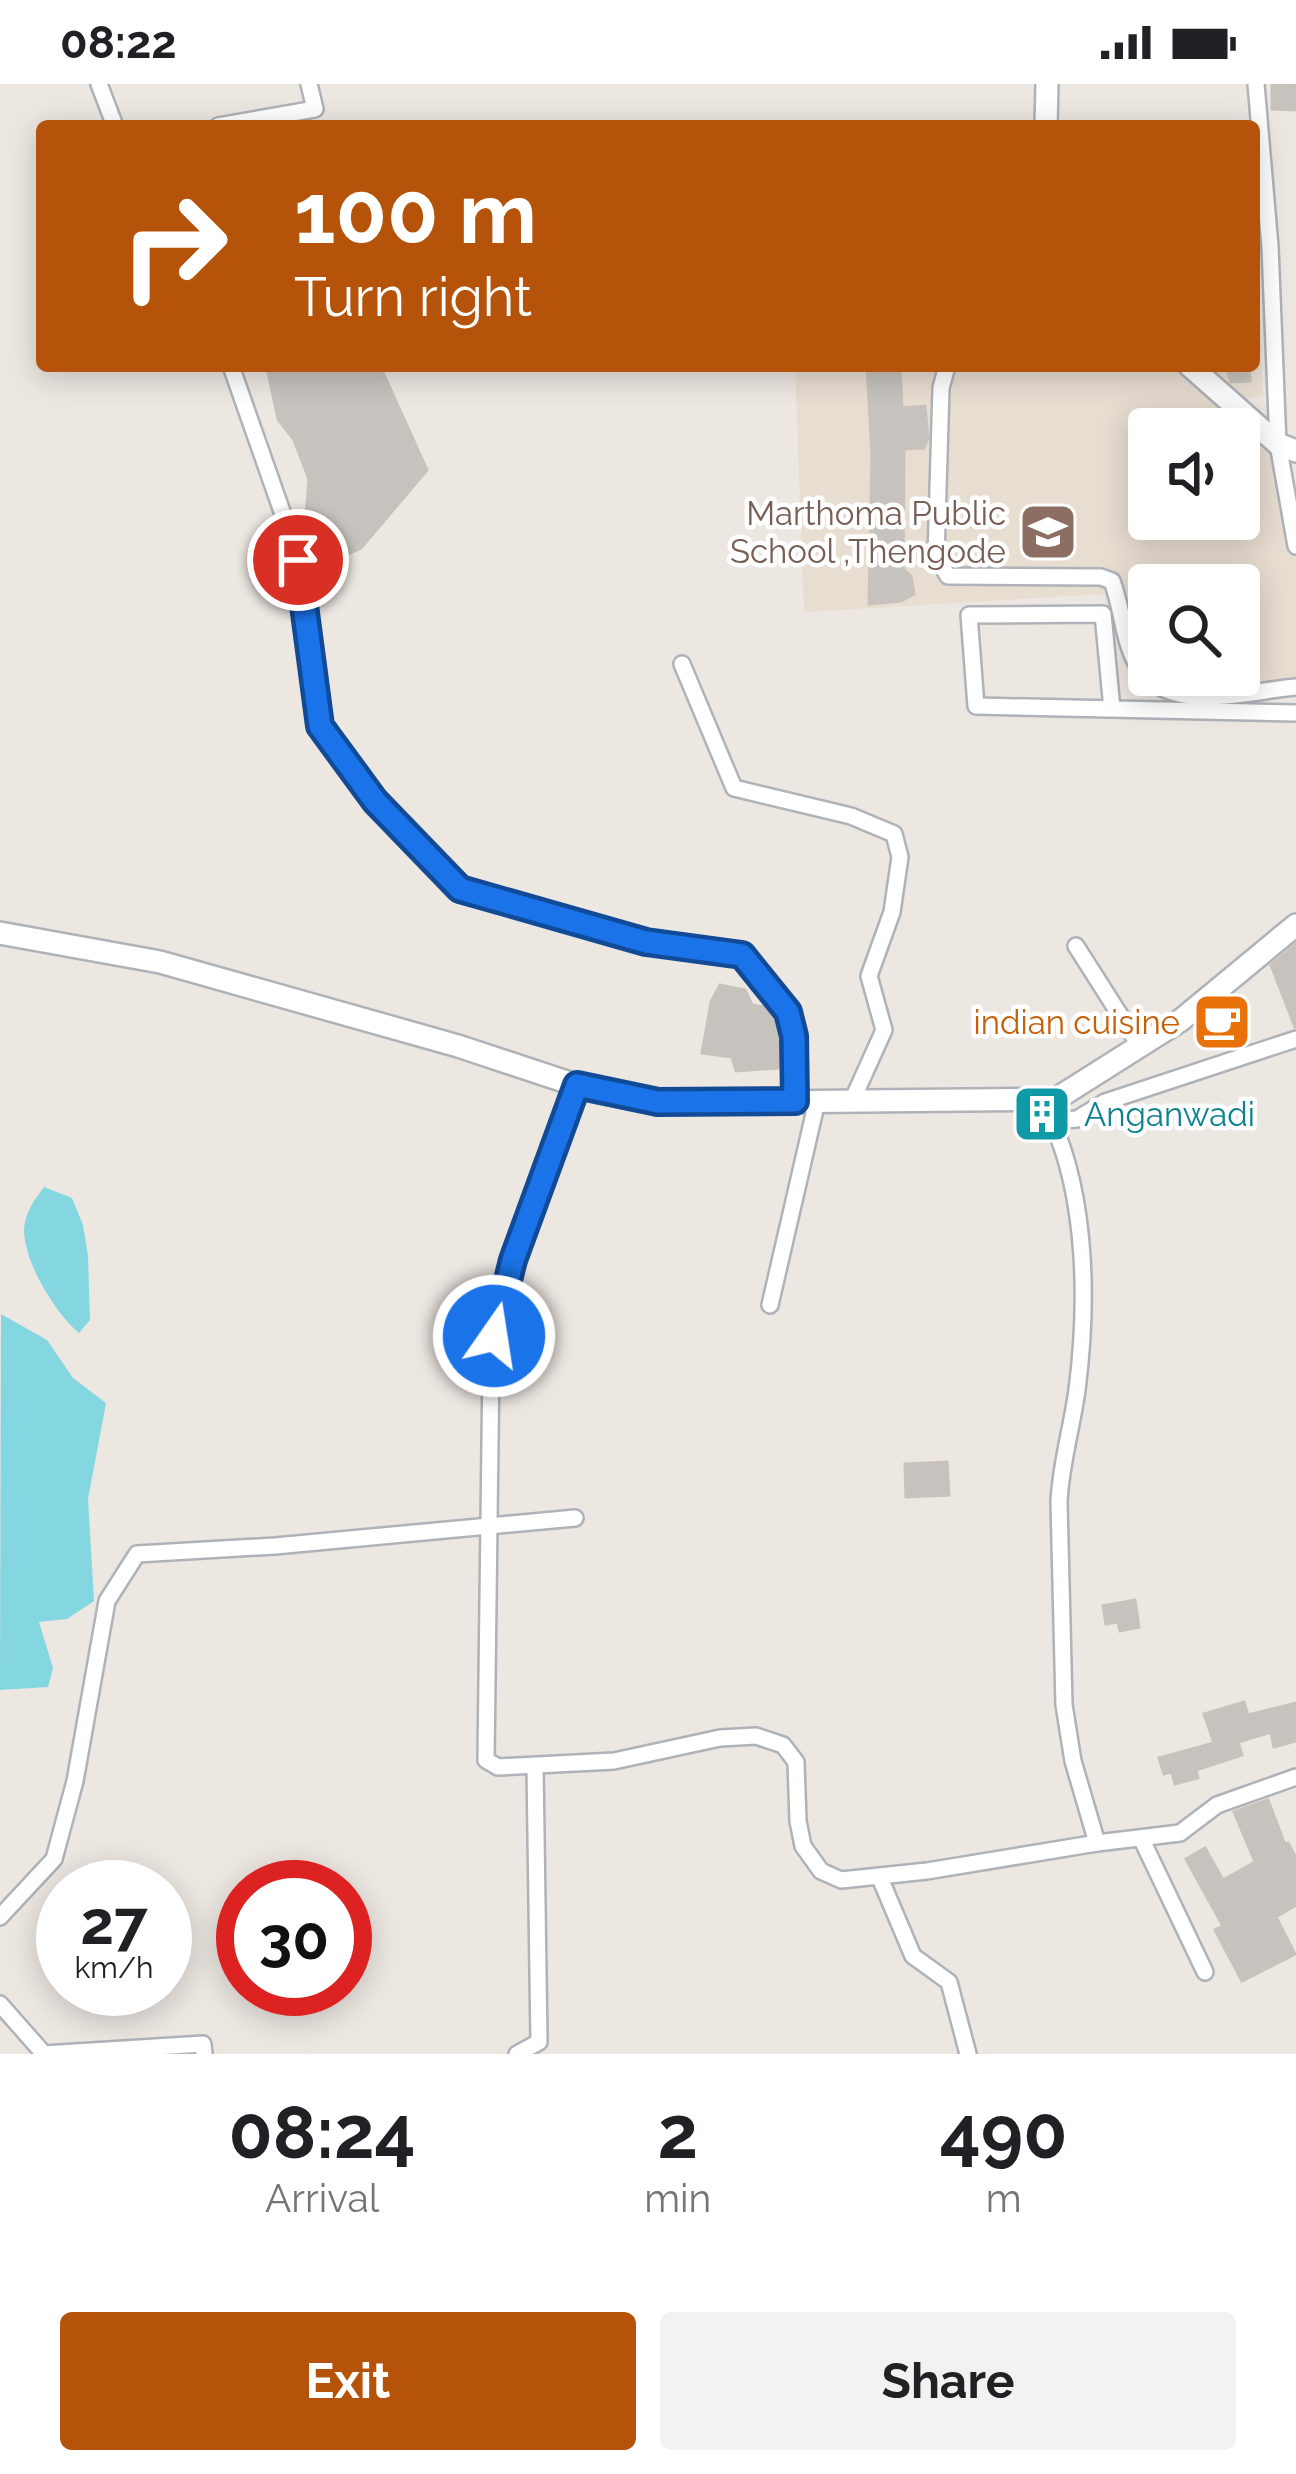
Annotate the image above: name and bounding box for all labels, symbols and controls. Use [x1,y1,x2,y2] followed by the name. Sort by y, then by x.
[60,16,177,69] text: 08:22
[294,164,537,263] text: 100 m
[96,168,252,324] icon: right
[294,265,532,329] text: Turn right
[1128,408,1260,696] map controls
[1128,408,1260,540] button: sound
[730,494,1006,571] place label: Marthoma Public School ,Thengode
[1017,501,1079,563] school or university icon: Marthoma Public School ,Thengode
[247,509,349,611] pin
[265,527,331,593] icon: arrive
[1128,564,1260,696] button: search
[1191,991,1253,1053] cafe icon: indian cuisine
[974,1003,1180,1042] place label: indian cuisine
[1011,1083,1073,1145] building icon: Anganwadi
[1084,1095,1255,1134] place label: Anganwadi
[431,1273,557,1399] position arrow
[216,1860,372,2016] speed limit sign: 30
[80,1888,148,1958] text: 27
[74,1950,154,1985] text: km/h
[228,2090,416,2175] text: 08:24
[657,2090,698,2175] text: 2
[940,2090,1067,2175] text: 490
[265,2175,379,2221] text: Arrival
[644,2175,711,2221] text: min
[986,2175,1022,2221] text: m
[60,2312,636,2450] button: Exit
[660,2312,1236,2450] button: Share

